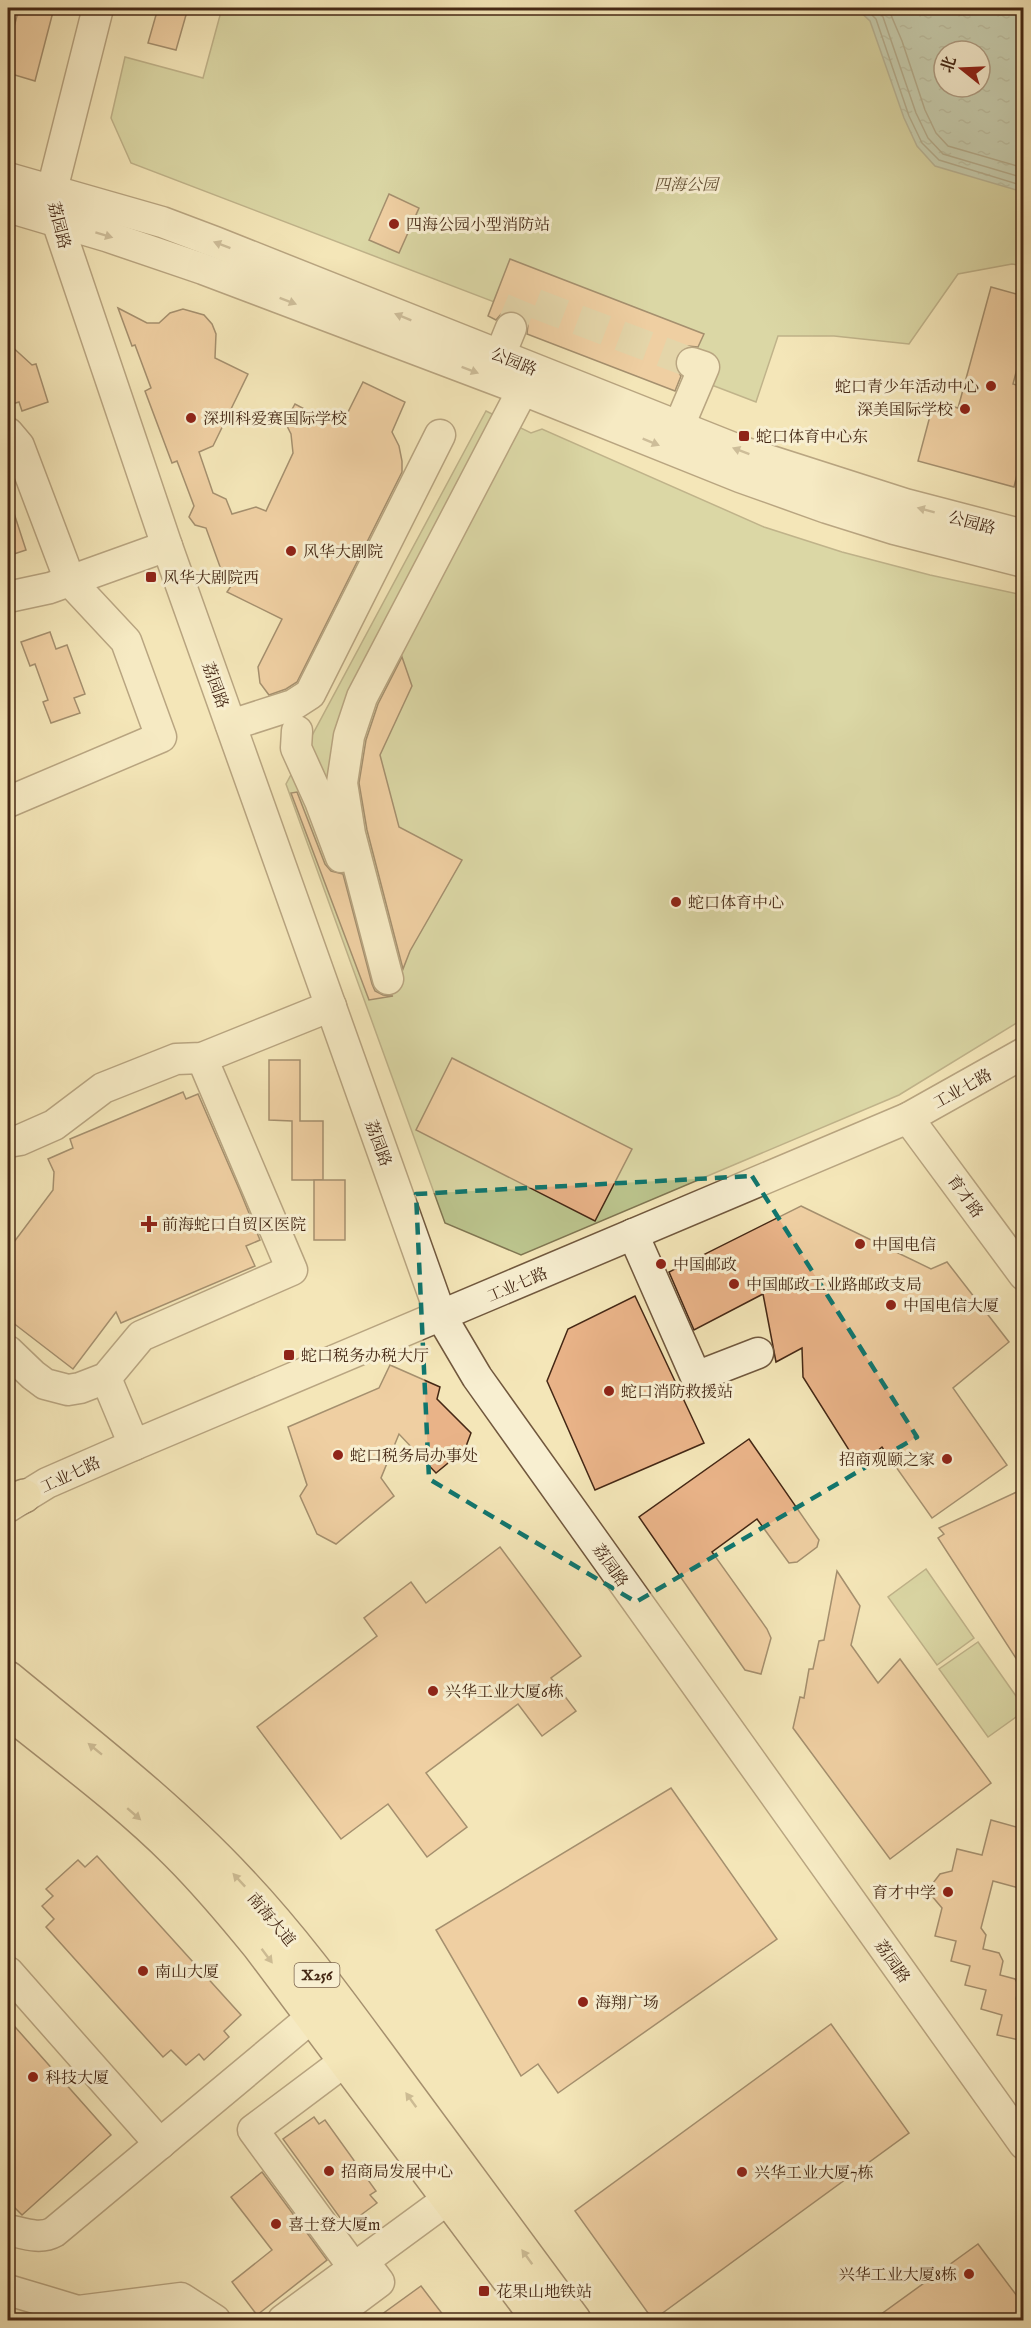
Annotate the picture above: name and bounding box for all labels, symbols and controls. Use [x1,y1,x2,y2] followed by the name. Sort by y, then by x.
[932,39,992,99] north arrow
[938,54,962,76] text: 北
[654,176,721,196] park label: 四海公园
[43,200,74,251] street label: 荔园路
[406,216,550,236] place label: 四海公园小型消防站
[387,217,401,231] marker: 四海公园小型消防站
[95,231,113,240] one-way arrow
[213,239,231,249] one-way arrow
[279,296,297,306] one-way arrow
[394,311,412,321] one-way arrow
[487,345,539,381] street label: 公园路
[461,366,479,375] one-way arrow
[835,378,979,398] place label: 蛇口青少年活动中心
[984,379,998,393] marker: 蛇口青少年活动中心
[857,401,953,421] place label: 深美国际学校
[958,402,972,416] marker: 深美国际学校
[203,410,347,430] place label: 深圳科爱赛国际学校
[184,411,198,425] marker: 深圳科爱赛国际学校
[756,428,868,448] place label: 蛇口体育中心东
[737,429,751,443] marker: 蛇口体育中心东
[642,437,660,447] one-way arrow
[731,445,749,455] one-way arrow
[917,504,935,514] one-way arrow
[946,508,997,540] street label: 公园路
[303,543,383,563] place label: 风华大剧院
[284,544,298,558] marker: 风华大剧院
[163,569,259,589] place label: 风华大剧院西
[144,570,158,584] marker: 风华大剧院西
[197,660,232,712] street label: 荔园路
[688,894,784,914] place label: 蛇口体育中心
[669,895,683,909] marker: 蛇口体育中心
[930,1065,996,1114] street label: 工业七路
[360,1118,395,1170] street label: 荔园路
[942,1172,987,1222] street label: 育才路
[140,1215,158,1233] marker: 前海蛇口自贸区医院
[162,1216,306,1236] place label: 前海蛇口自贸区医院
[872,1236,936,1256] place label: 中国电信
[853,1237,867,1251] marker: 中国电信
[673,1256,737,1276] place label: 中国邮政
[654,1257,668,1271] marker: 中国邮政
[484,1264,551,1308] street label: 工业七路
[746,1276,922,1296] place label: 中国邮政工业路邮政支局
[727,1277,741,1291] marker: 中国邮政工业路邮政支局
[903,1297,999,1317] place label: 中国电信大厦
[884,1298,898,1312] marker: 中国电信大厦
[301,1347,429,1367] place label: 蛇口税务办税大厅
[282,1348,296,1362] marker: 蛇口税务办税大厅
[621,1383,733,1403] place label: 蛇口消防救援站
[602,1384,616,1398] marker: 蛇口消防救援站
[350,1447,478,1467] place label: 蛇口税务局办事处
[331,1448,345,1462] marker: 蛇口税务局办事处
[839,1451,935,1471] place label: 招商观颐之家
[940,1452,954,1466] marker: 招商观颐之家
[38,1453,104,1498] street label: 工业七路
[587,1541,631,1592] street label: 荔园路
[445,1683,564,1703] place label: 兴华工业大厦6栋
[426,1684,440,1698] marker: 兴华工业大厦6栋
[87,1743,103,1756] one-way arrow
[127,1807,142,1821] one-way arrow
[232,1873,246,1888] one-way arrow
[872,1884,936,1904] place label: 育才中学
[941,1885,955,1899] marker: 育才中学
[242,1889,299,1951] street label: 南海大道
[869,1937,913,1988] street label: 荔园路
[261,1948,273,1964] one-way arrow
[155,1963,219,1983] place label: 南山大厦
[294,1963,340,1987] road number: X256
[136,1964,150,1978] marker: 南山大厦
[595,1994,659,2014] place label: 海翔广场
[576,1995,590,2009] marker: 海翔广场
[45,2069,109,2089] place label: 科技大厦
[26,2070,40,2084] marker: 科技大厦
[405,2092,417,2108] one-way arrow
[341,2163,453,2183] place label: 招商局发展中心
[322,2164,336,2178] marker: 招商局发展中心
[754,2164,874,2184] place label: 兴华工业大厦7栋
[735,2165,749,2179] marker: 兴华工业大厦7栋
[288,2216,380,2236] place label: 喜士登大厦m
[269,2217,283,2231] marker: 喜士登大厦m
[521,2249,533,2265] one-way arrow
[839,2266,957,2286] place label: 兴华工业大厦8栋
[962,2267,976,2281] marker: 兴华工业大厦8栋
[496,2283,592,2303] place label: 花果山地铁站
[477,2284,491,2298] marker: 花果山地铁站

